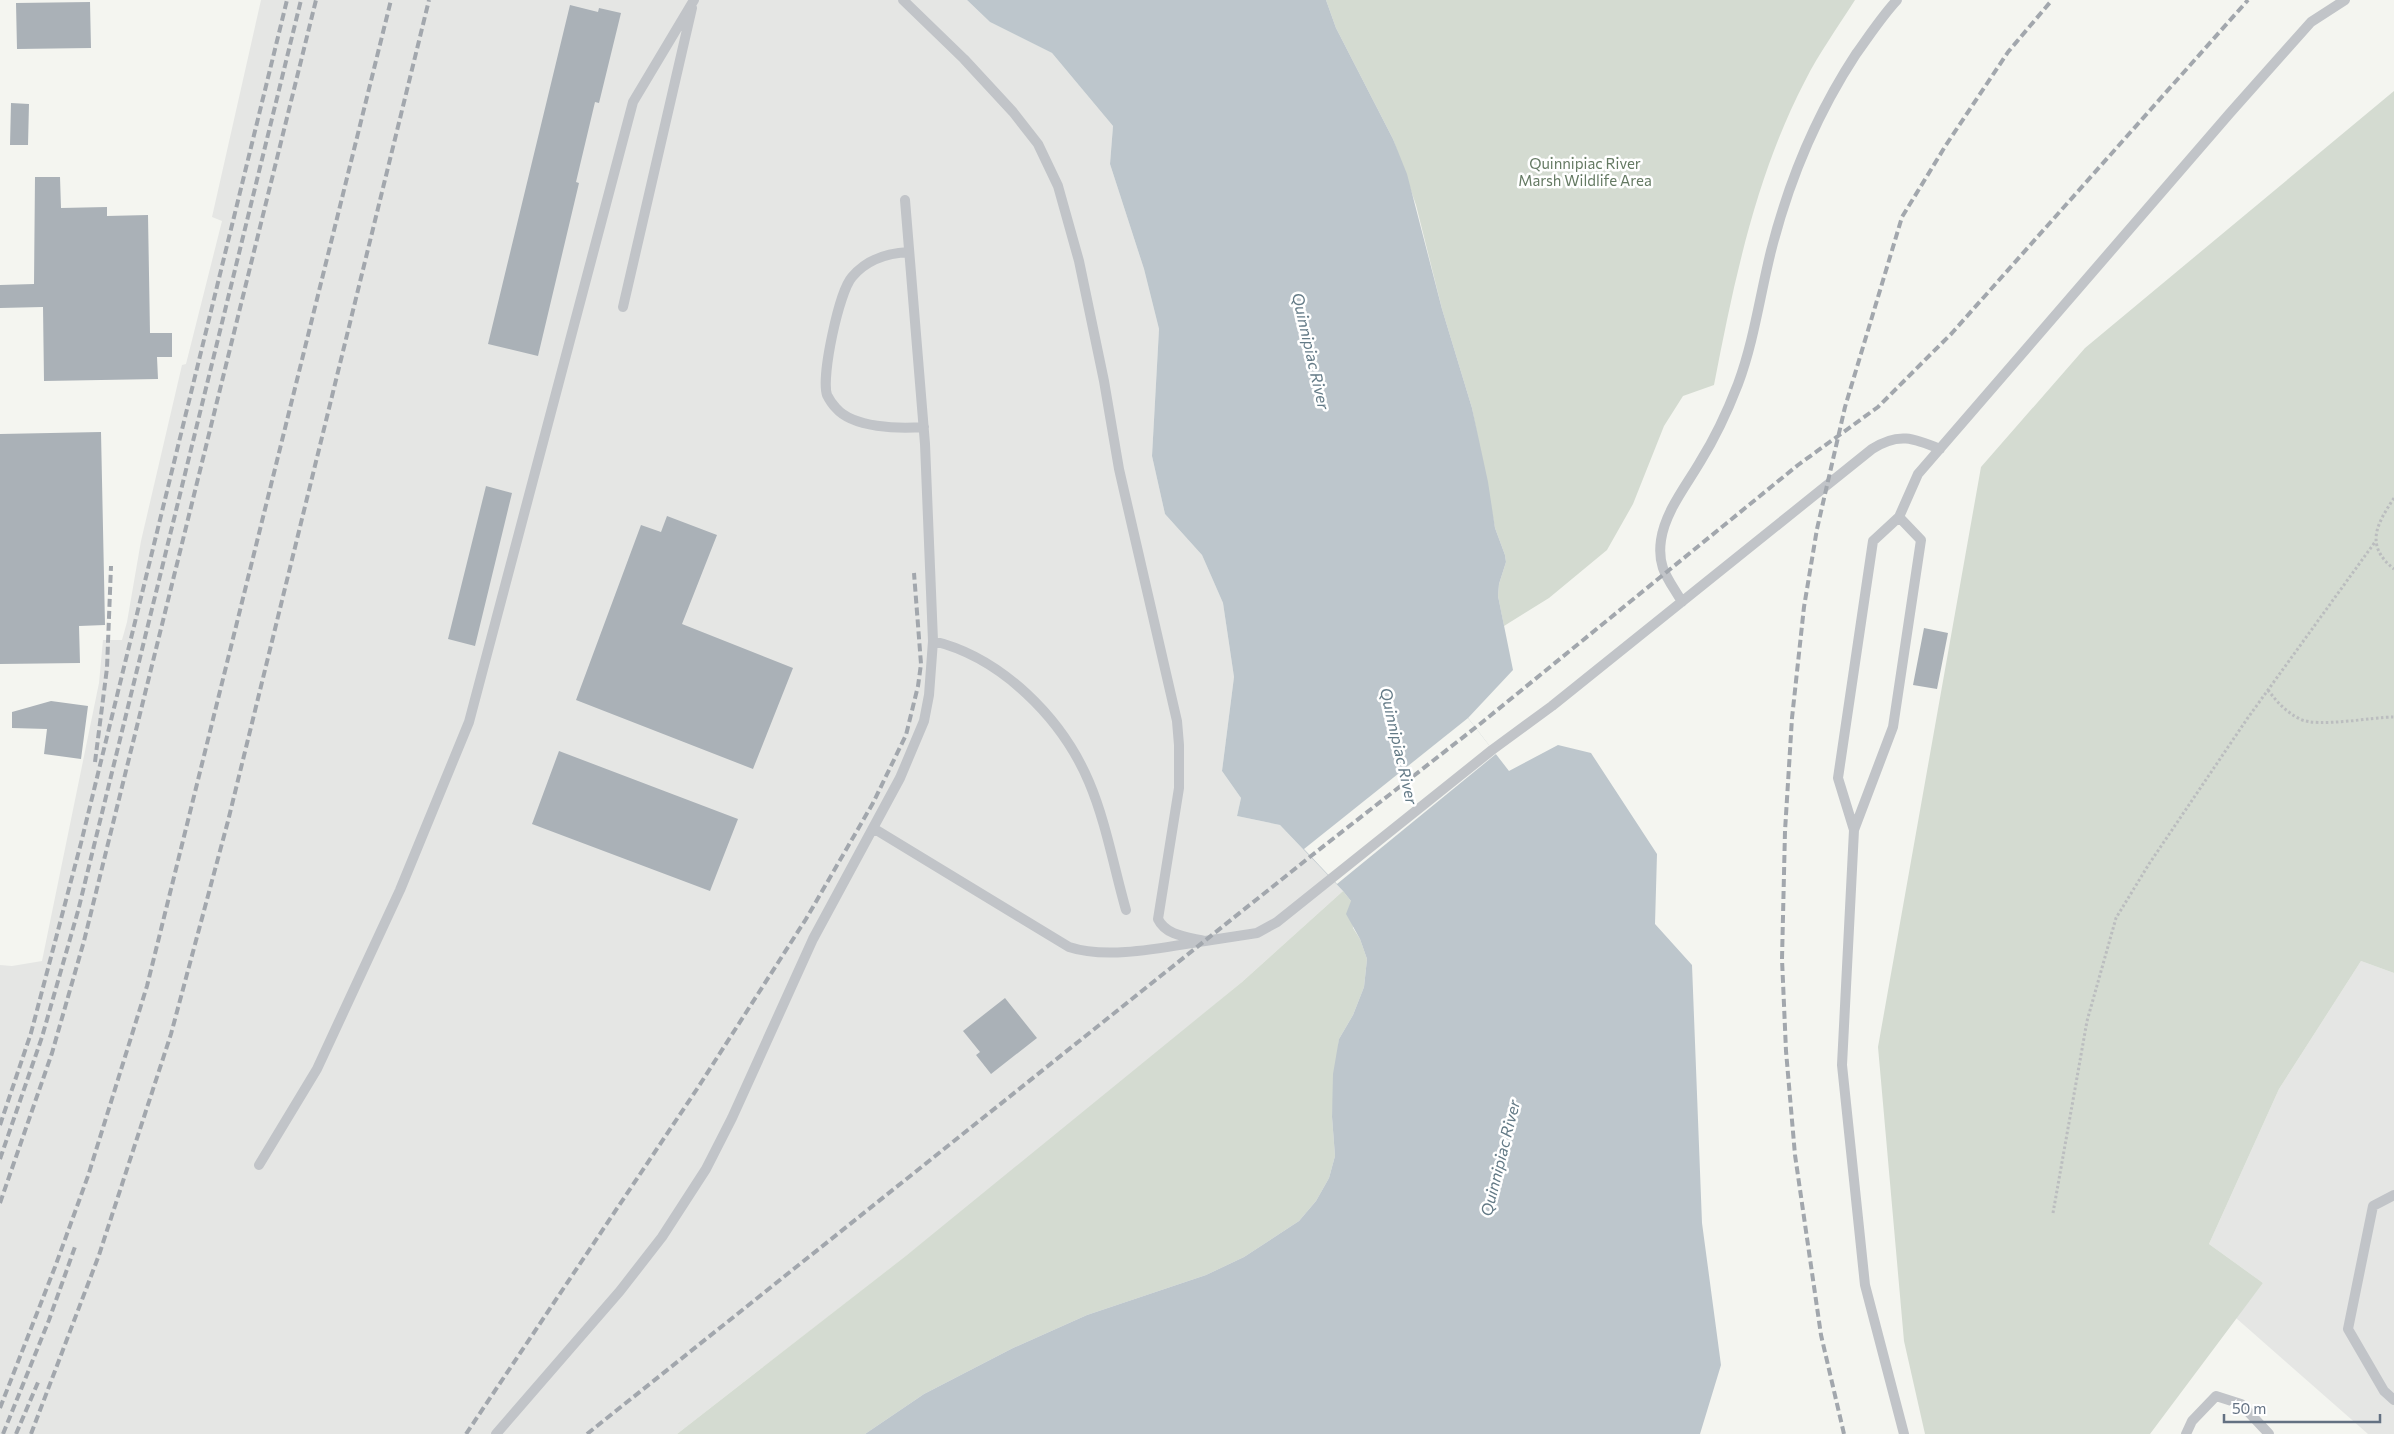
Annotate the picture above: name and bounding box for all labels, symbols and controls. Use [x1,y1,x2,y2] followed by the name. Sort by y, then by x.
[1518,154,1652,189] park label: Quinnipiac River Marsh Wildlife Area
[1289,291,1334,412] water label: Quinnipiac River
[1377,686,1422,807] water label: Quinnipiac River
[1476,1097,1523,1218] water label: Quinnipiac River
[2224,1392,2380,1424] scale bar
[2232,1399,2266,1417] text: 50 m

